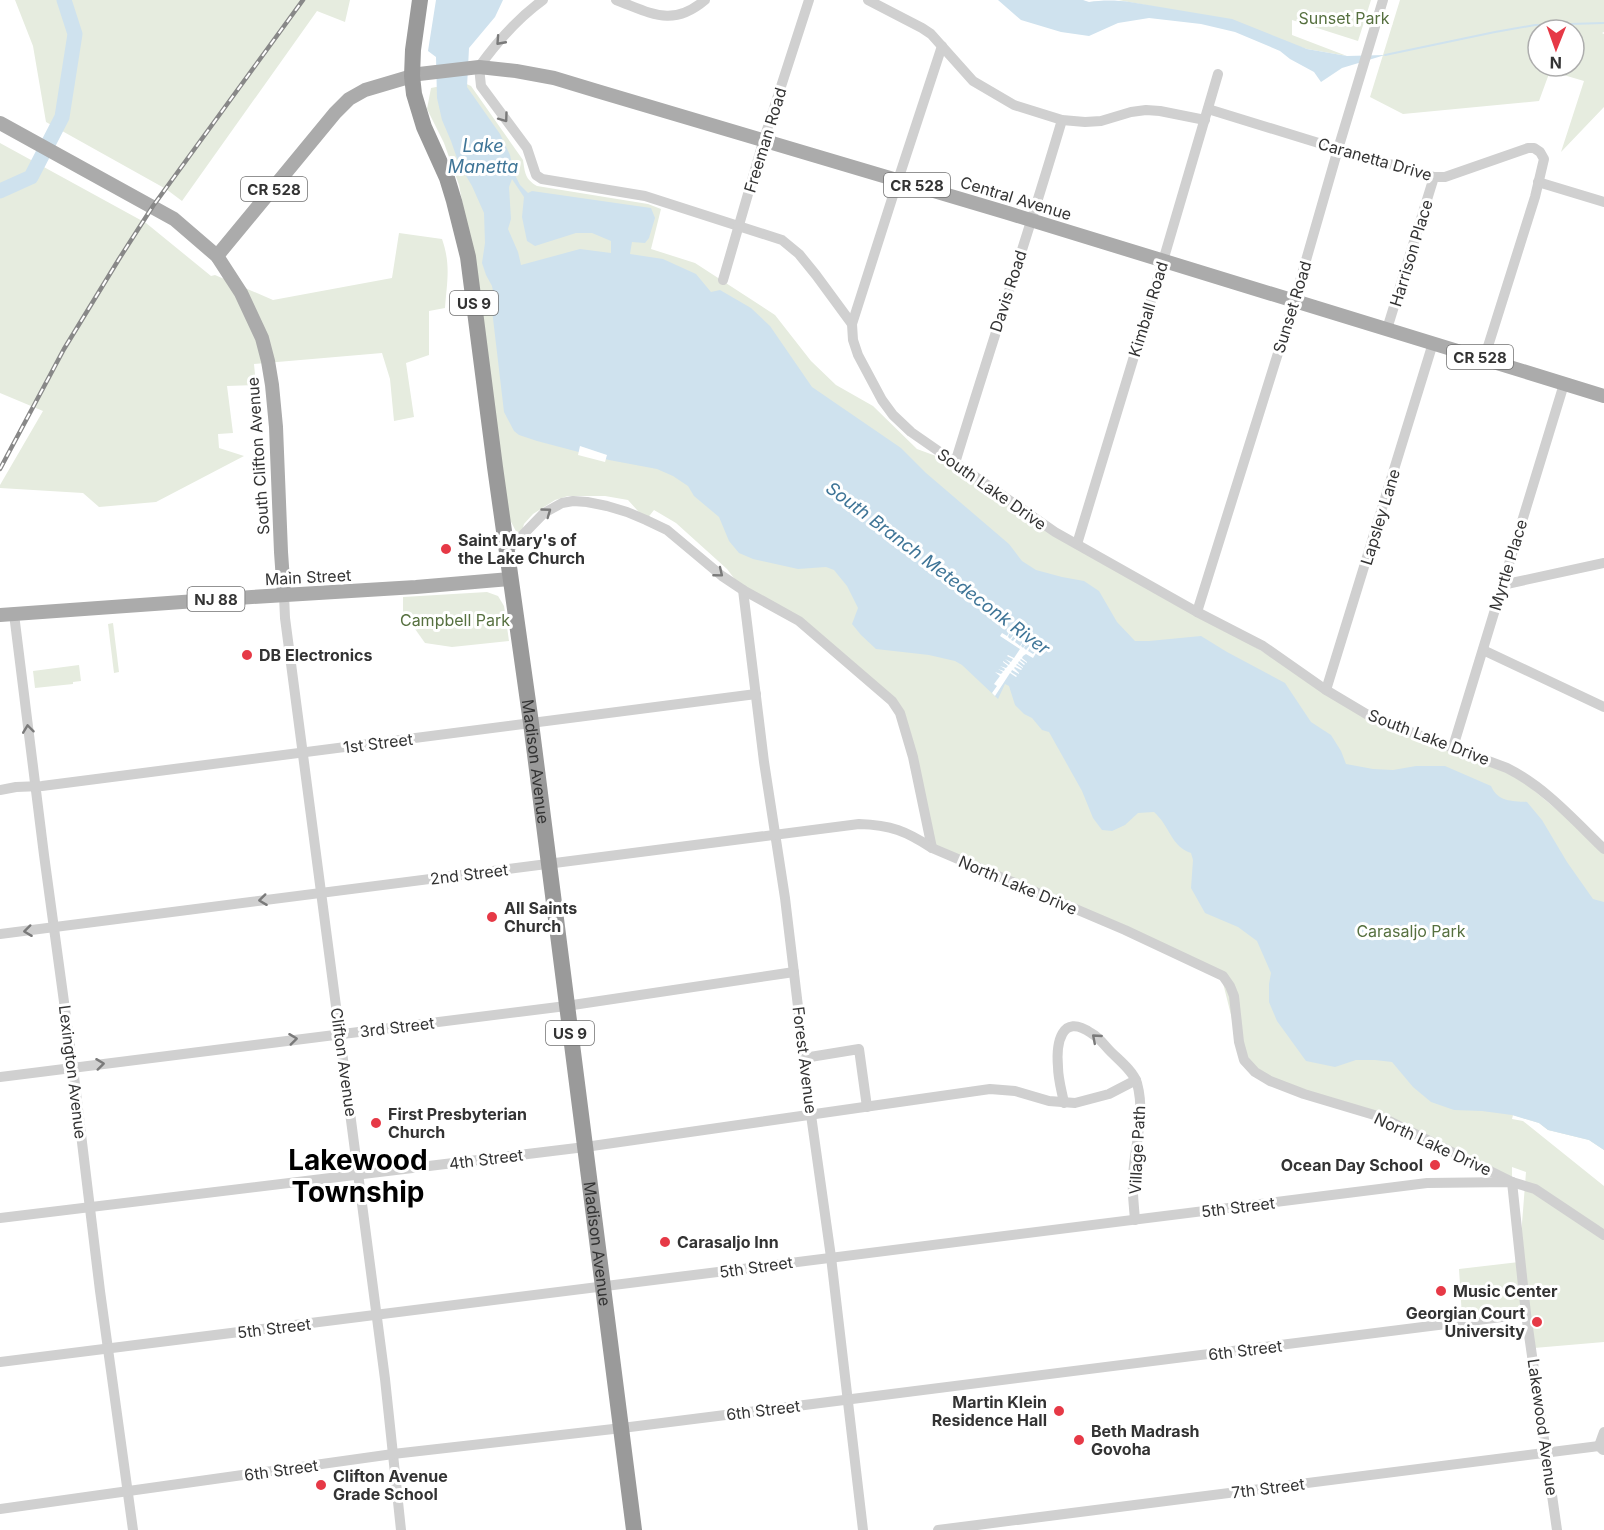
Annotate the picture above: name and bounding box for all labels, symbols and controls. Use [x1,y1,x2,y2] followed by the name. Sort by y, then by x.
[1299,8,1390,28] park label: Sunset Park
[1526,18,1586,78] north arrow
[496,34,507,44] one-way arrow
[1549,53,1562,73] text: N
[740,85,790,195] street label: Freeman Road
[497,111,508,122] one-way arrow
[1316,133,1434,185] street label: Caranetta Drive
[448,135,518,177] water label: Lake Manetta
[958,172,1074,224] street label: Central Avenue
[884,173,950,197] road number: CR 528
[241,177,307,201] road number: CR 528
[1385,197,1437,309] street label: Harrison Place
[985,248,1031,334] street label: Davis Road
[1124,259,1172,359] street label: Kimball Road
[1269,259,1315,355] street label: Sunset Road
[450,291,498,315] road number: US 9
[1447,345,1513,369] road number: CR 528
[243,376,273,536] street label: South Clifton Avenue
[934,444,1050,534] street label: South Lake Drive
[1356,467,1404,567] street label: Lapsley Lane
[822,477,1055,660] water label: South Branch Metedeconk River
[541,508,552,519] one-way arrow
[1485,517,1531,613] street label: Myrtle Place
[458,530,585,568] place label: Saint Mary's of the Lake Church
[439,542,453,556] marker: Saint Mary's of the Lake Church
[264,565,352,589] street label: Main Street
[712,566,723,577] one-way arrow
[188,587,244,611] road number: NJ 88
[400,610,510,630] park label: Campbell Park
[259,645,372,665] place label: DB Electronics
[240,648,254,662] marker: DB Electronics
[518,698,554,825] street label: Madison Avenue
[1365,705,1493,769] street label: South Lake Drive
[22,724,35,733] one-way arrow
[342,729,414,757] street label: 1st Street
[956,851,1080,919] street label: North Lake Drive
[429,859,509,889] street label: 2nd Street
[258,893,267,906] one-way arrow
[504,898,577,936] place label: All Saints Church
[485,910,499,924] marker: All Saints Church
[1356,921,1466,941] park label: Carasaljo Park
[23,924,32,936] one-way arrow
[55,1004,91,1140] street label: Lexington Avenue
[789,1005,821,1115] street label: Forest Avenue
[326,1006,362,1118] street label: Clifton Avenue
[359,1012,435,1042] street label: 3rd Street
[546,1021,594,1045] road number: US 9
[288,1034,298,1046] one-way arrow
[1092,1034,1103,1045] one-way arrow
[95,1058,104,1071] one-way arrow
[388,1104,527,1142] place label: First Presbyterian Church
[1125,1105,1149,1195] street label: Village Path
[1371,1108,1495,1180] street label: North Lake Drive
[369,1116,383,1130] marker: First Presbyterian Church
[288,1143,428,1209] district label: Lakewood Township
[448,1145,524,1173] street label: 4th Street
[1281,1155,1423,1175] place label: Ocean Day School
[1428,1158,1442,1172] marker: Ocean Day School
[580,1180,615,1307] street label: Madison Avenue
[1200,1193,1276,1221] street label: 5th Street
[677,1232,779,1252] place label: Carasaljo Inn
[658,1235,672,1249] marker: Carasaljo Inn
[718,1252,794,1282] street label: 5th Street
[1453,1281,1558,1301] place label: Music Center
[1434,1284,1448,1298] marker: Music Center
[1406,1303,1525,1341] place label: Georgian Court University
[236,1314,312,1342] street label: 5th Street
[1530,1315,1544,1329] marker: Georgian Court University
[1207,1336,1283,1364] street label: 6th Street
[1523,1357,1563,1497] street label: Lakewood Avenue
[932,1392,1047,1430] place label: Martin Klein Residence Hall
[725,1396,801,1424] street label: 6th Street
[1052,1404,1066,1418] marker: Martin Klein Residence Hall
[1091,1421,1200,1459] place label: Beth Madrash Govoha
[1072,1433,1086,1447] marker: Beth Madrash Govoha
[243,1455,319,1485] street label: 6th Street
[333,1466,448,1504] place label: Clifton Avenue Grade School
[1230,1474,1306,1502] street label: 7th Street
[314,1478,328,1492] marker: Clifton Avenue Grade School

